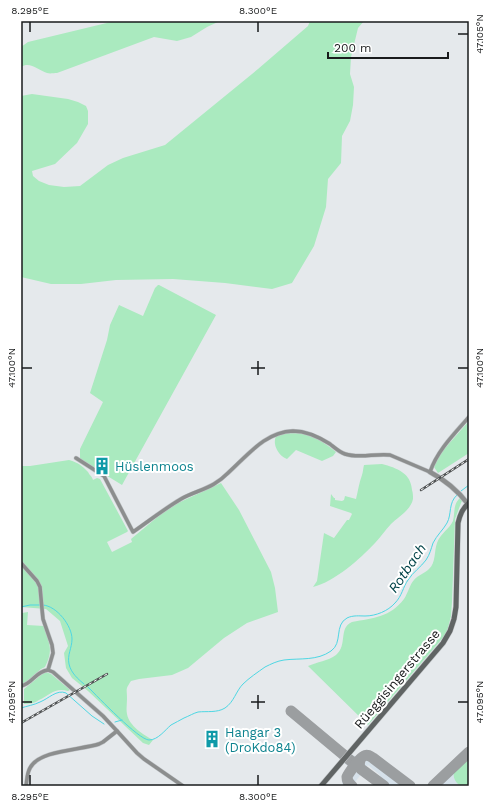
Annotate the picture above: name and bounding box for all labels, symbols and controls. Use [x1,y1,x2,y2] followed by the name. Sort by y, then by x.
[11,5,49,16] text: 8.295°E
[239,5,277,16] text: 8.300°E
[474,14,485,54] text: 47.105°N
[328,34,448,60] scale bar
[334,41,371,55] text: 200 m
[6,348,17,388] text: 47.100°N
[474,348,485,388] text: 47.100°N
[92,456,112,476] building icon: Hüslenmoos
[115,459,194,474] place label: Hüslenmoos
[385,540,429,596] water label: Rotbach
[351,626,443,732] street label: Rüeggisingerstrasse
[6,681,17,723] text: 47.095°N
[474,681,485,723] text: 47.095°N
[225,725,296,755] place label: Hangar 3 (DroKdo84)
[202,729,222,749] building icon: Hangar 3 (DroKdo84)
[11,791,49,802] text: 8.295°E
[239,791,277,802] text: 8.300°E

